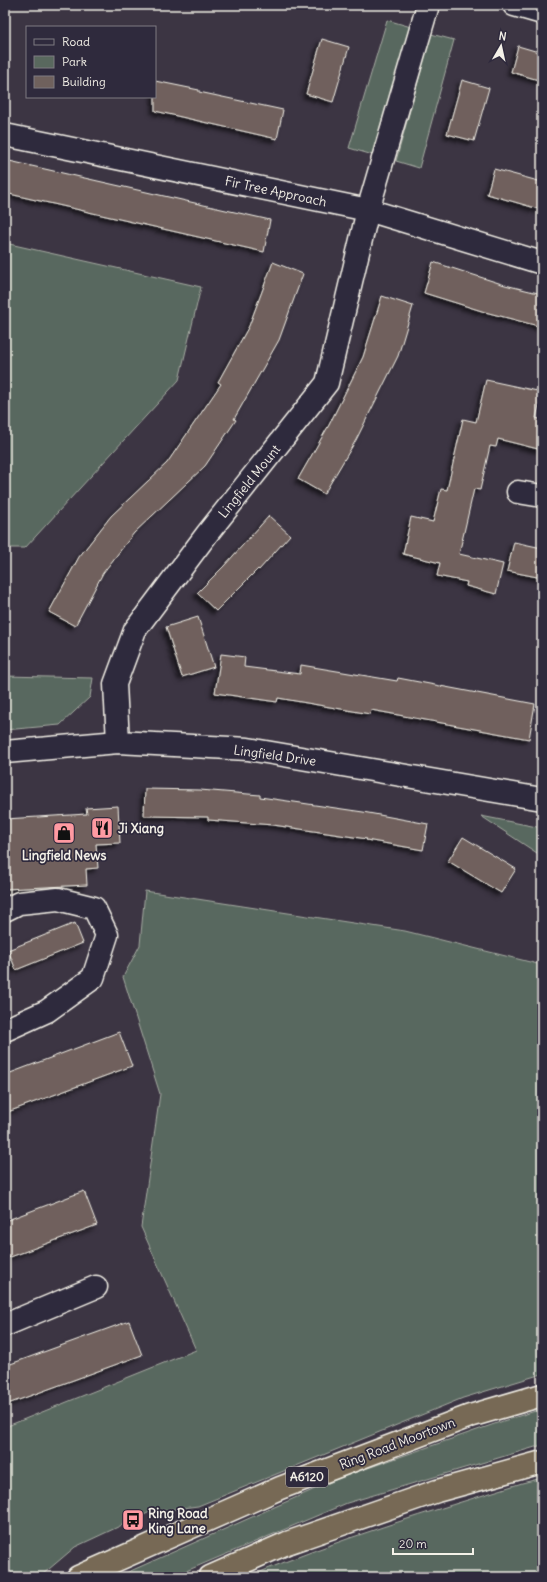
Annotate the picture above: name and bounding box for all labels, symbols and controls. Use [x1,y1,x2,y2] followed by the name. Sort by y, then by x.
[26,26,156,98] legend
[481,26,521,66] north arrow
[498,29,507,44] text: N
[62,34,90,49] text: Road
[62,54,87,69] text: Park
[62,74,106,89] text: Building
[223,172,329,211] street label: Fir Tree Approach
[215,441,285,522] street label: Lingfield Mount
[232,741,317,770] street label: Lingfield Drive
[89,815,115,841] restaurant icon: Ji Xiang
[51,820,77,846] shop icon: Lingfield News
[118,820,164,837] place label: Ji Xiang
[22,847,106,864] place label: Lingfield News
[337,1413,458,1473] street label: Ring Road Moortown
[286,1467,328,1487] road number: A6120
[148,1505,208,1537] place label: Ring Road King Lane
[120,1507,146,1533] bus stop icon: Ring Road King Lane
[393,1530,473,1556] scale bar
[399,1536,427,1551] text: 20 m

